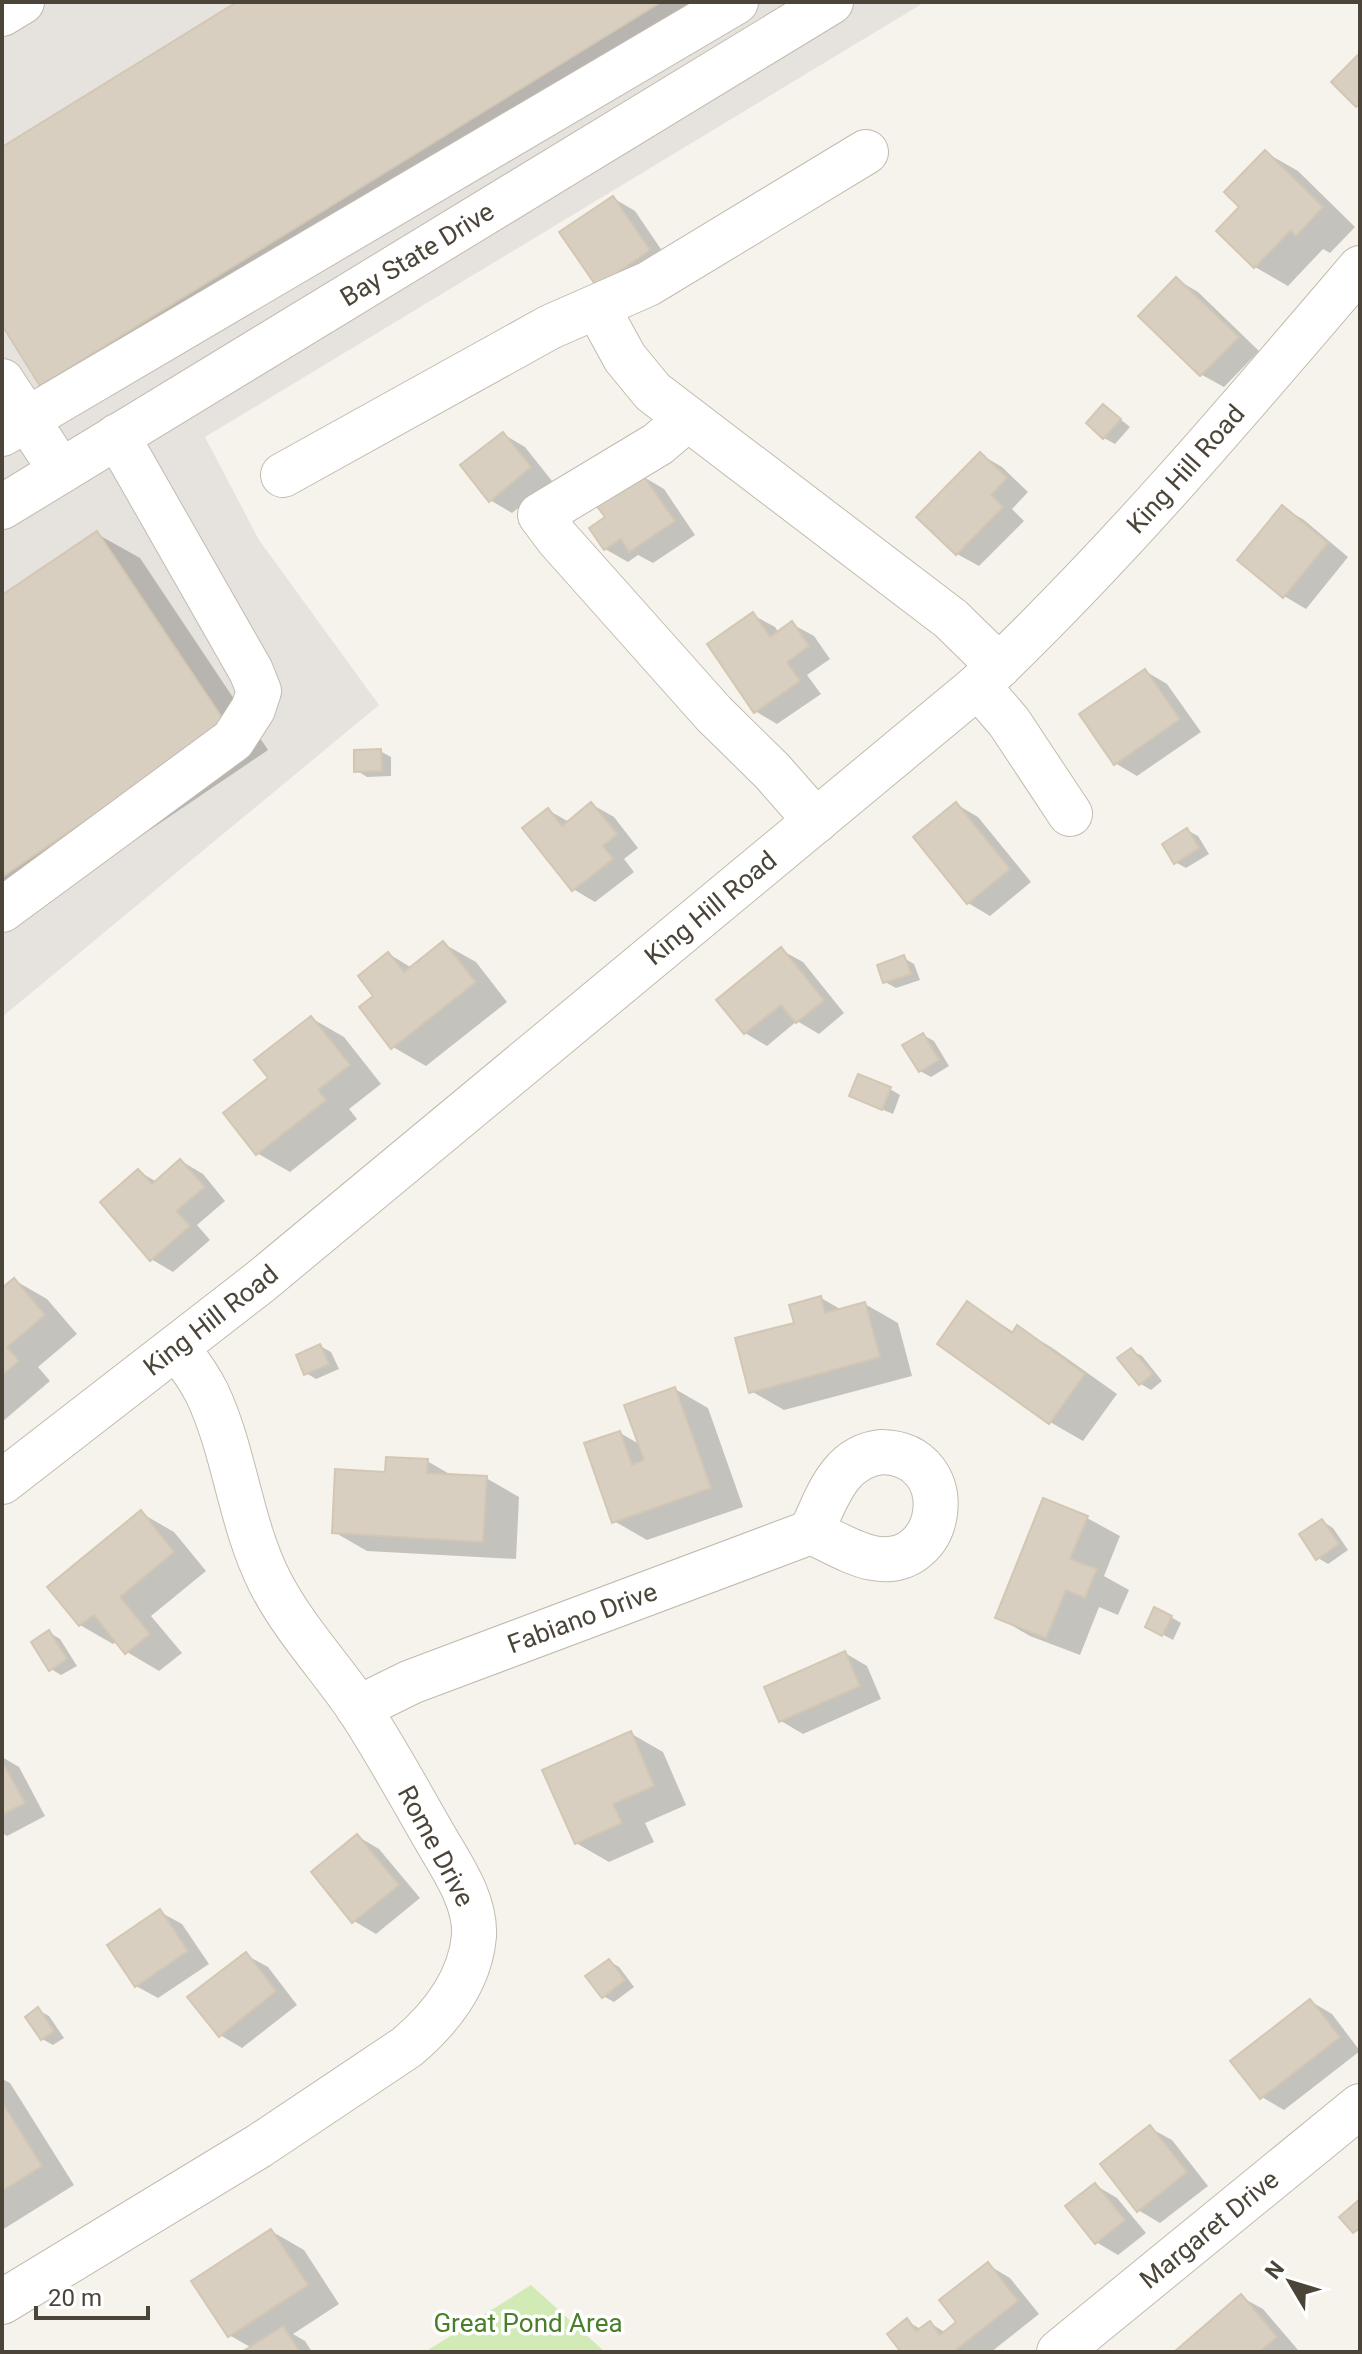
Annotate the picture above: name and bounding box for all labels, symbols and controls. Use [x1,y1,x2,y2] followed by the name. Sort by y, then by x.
[335,196,499,312] street label: Bay State Drive
[1121,399,1251,539] street label: King Hill Road
[639,845,782,971] street label: King Hill Road
[138,1259,284,1382] street label: King Hill Road
[503,1576,661,1659] street label: Fabiano Drive
[392,1781,480,1911] street label: Rome Drive
[1134,2164,1285,2295] street label: Margaret Drive
[1250,2242,1330,2322] north arrow
[1260,2256,1289,2284] text: N
[36,2270,148,2320] scale bar
[48,2284,102,2312] text: 20 m
[433,2308,623,2338] park label: Great Pond Area

